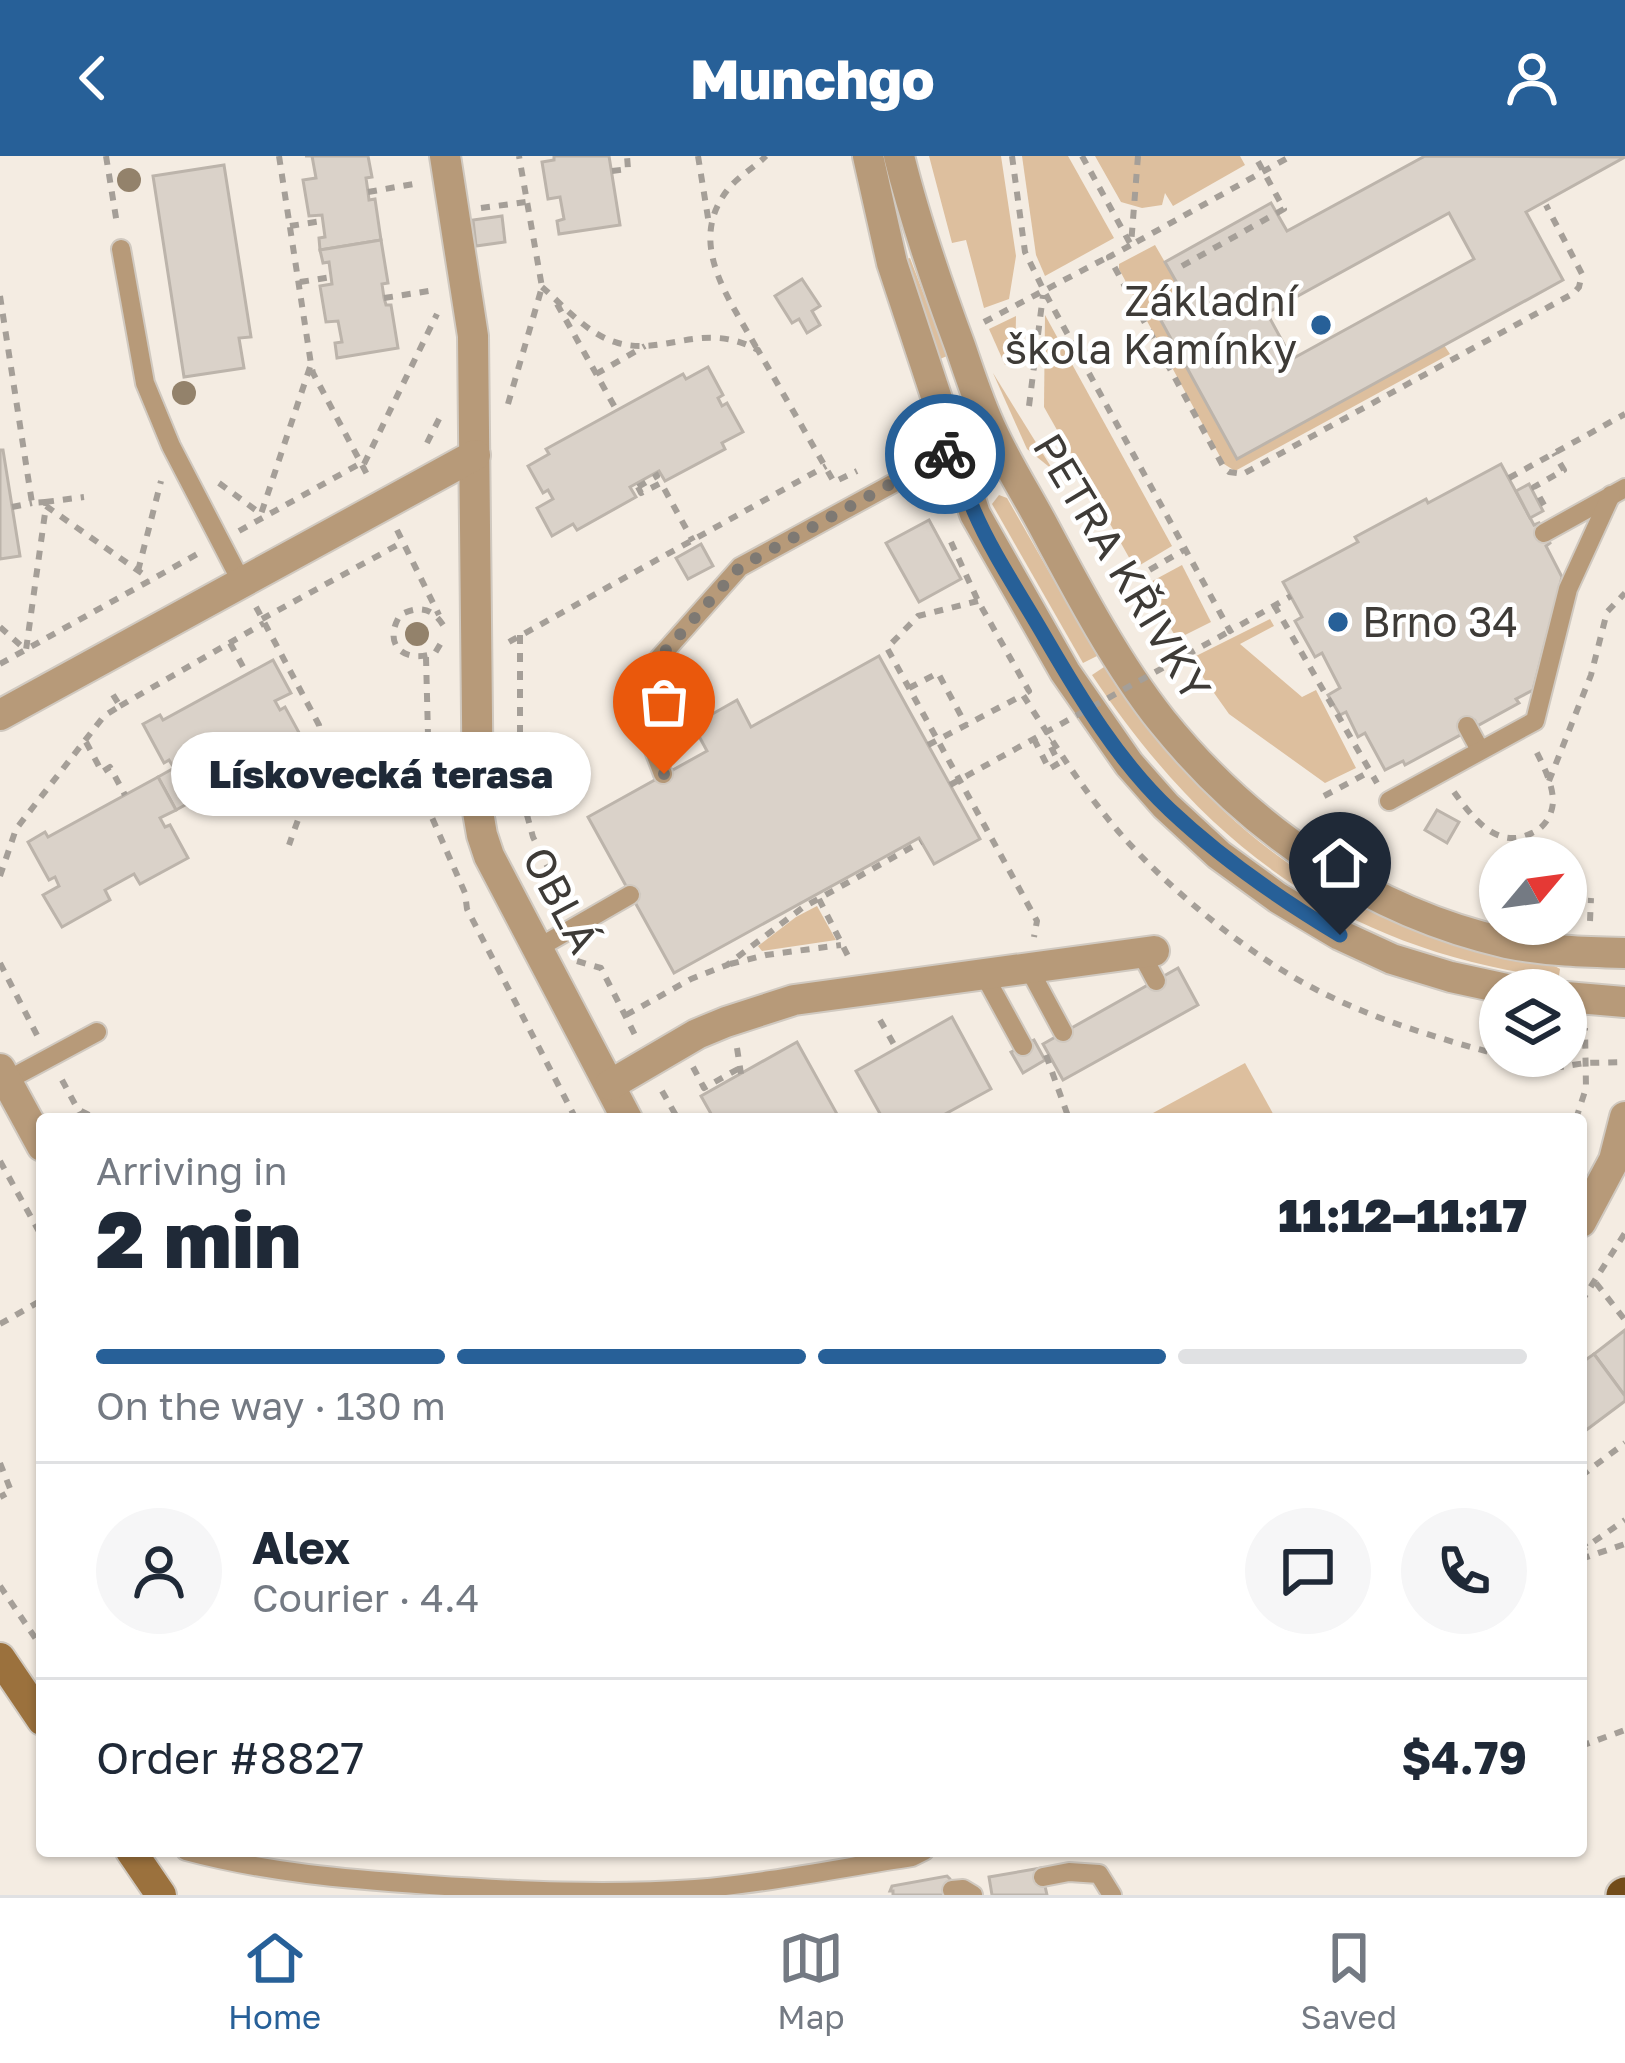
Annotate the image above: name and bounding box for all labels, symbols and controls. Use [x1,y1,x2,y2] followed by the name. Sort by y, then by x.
[60,45,126,111] icon: back
[1499,45,1565,111] icon: person
[691,46,934,111] text: Munchgo
[1005,275,1300,373] place label: Základní škola Kamínky
[1308,312,1334,338] marker: Základní škola Kamínky
[885,394,1005,514] courier
[912,421,978,487] icon: bike
[1024,424,1222,709] street label: PETRA KŘIVKY
[1362,596,1518,646] place label: Brno 34
[1325,609,1351,635] marker: Brno 34
[613,651,715,774] pin
[631,669,697,735] icon: bag
[172,732,592,816] callout: Lískovecká terasa
[209,750,553,797] text: Lískovecká terasa
[1289,812,1391,935] pin
[1307,830,1373,896] icon: home
[1479,837,1587,945] north arrow
[1479,837,1587,1077] map controls
[513,838,610,961] street label: OBLÁ
[1479,969,1587,1077] button: layers
[96,1147,287,1194] text: Arriving in
[1278,1188,1527,1242] text: 11:12–11:17
[96,1192,301,1285] text: 2 min
[96,1382,446,1429] text: On the way · 130 m
[96,1508,222,1634] button: person
[1245,1508,1371,1634] button: chat
[1401,1508,1527,1634] button: phone
[252,1520,350,1574] text: Alex
[252,1574,480,1621] text: Courier · 4.4
[96,1730,364,1784] text: Order #8827
[1401,1730,1527,1784] text: $4.79
[228,1925,321,2036] tab: Home
[777,1925,845,2036] tab: Map
[1301,1925,1397,2036] tab: Saved

